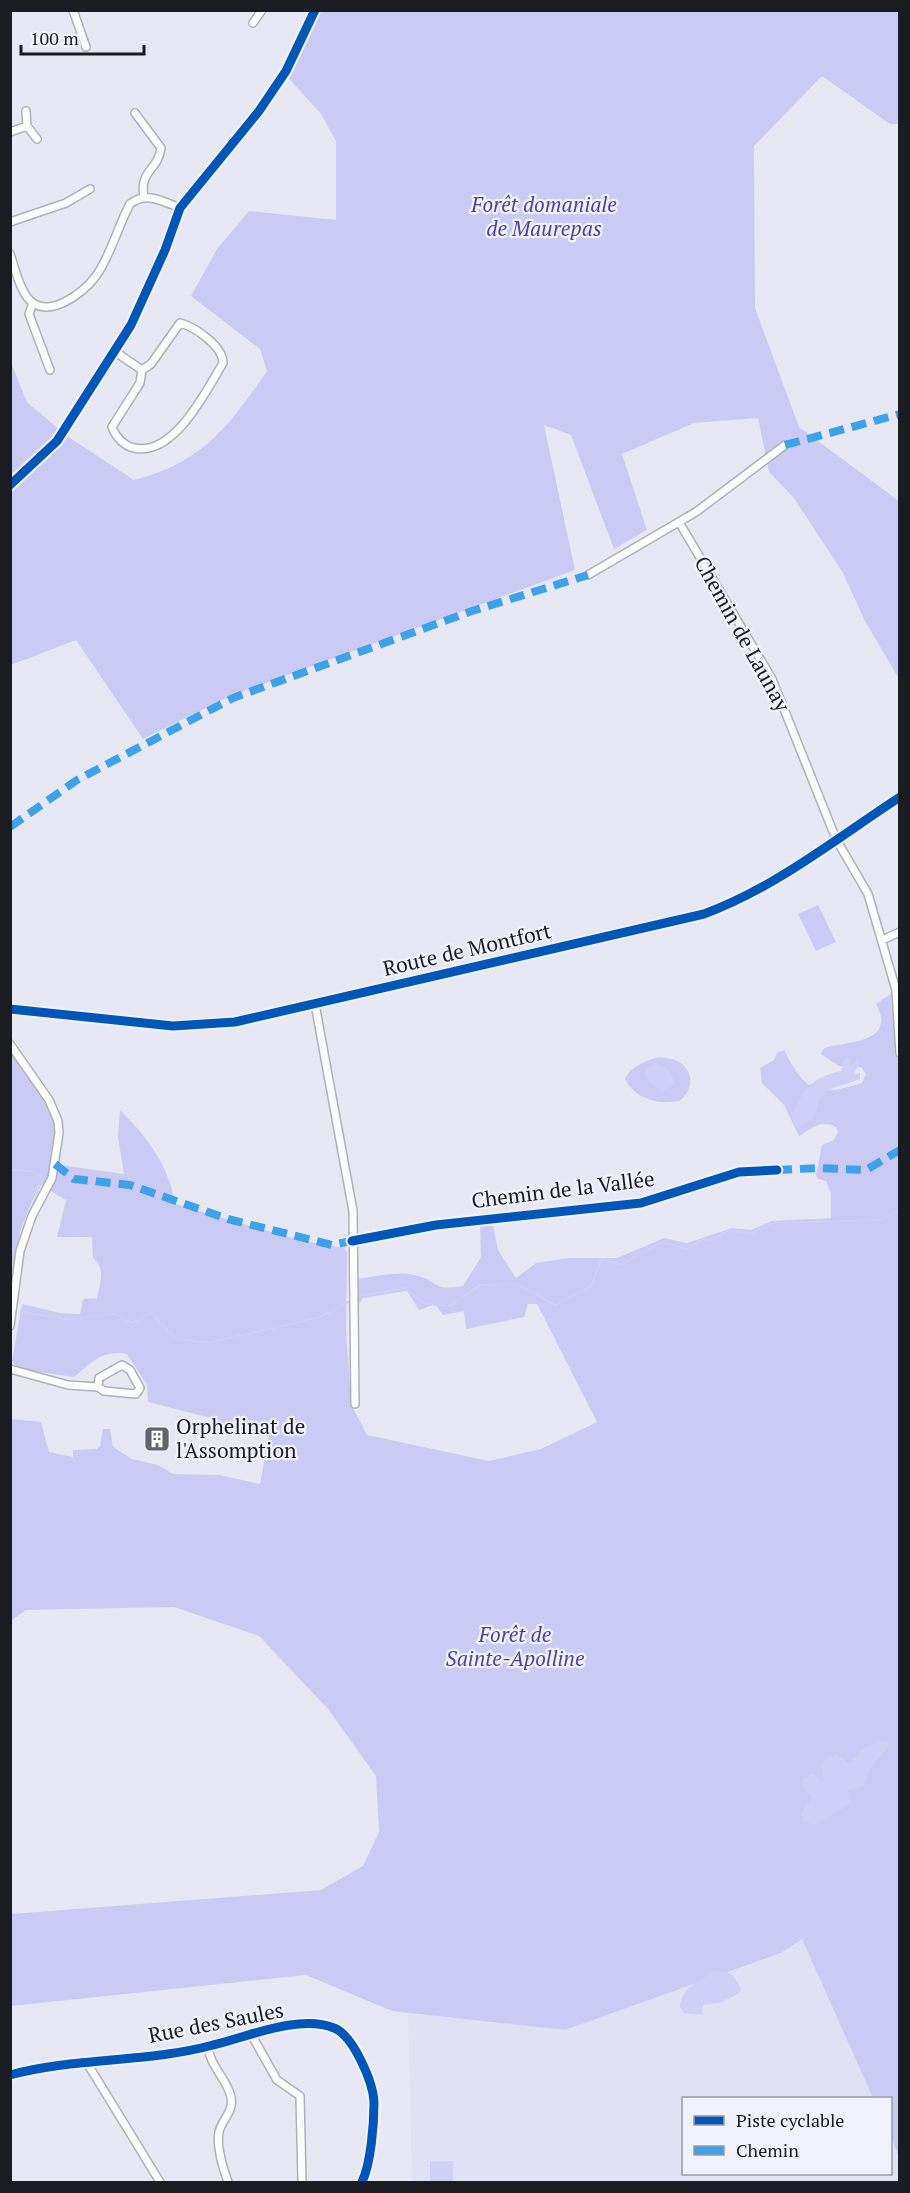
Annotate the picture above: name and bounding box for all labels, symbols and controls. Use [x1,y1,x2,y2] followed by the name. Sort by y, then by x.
[21,18,144,56] scale bar
[30,26,79,50] text: 100 m
[470,190,617,242] park label: Forêt domaniale de Maurepas
[689,551,797,717] street label: Chemin de Launay
[380,916,554,982] street label: Route de Montfort
[470,1164,656,1214] street label: Chemin de la Vallée
[176,1412,305,1464] place label: Orphelinat de l'Assomption
[142,1424,172,1454] building icon: Orphelinat de l'Assomption
[446,1620,585,1672] park label: Forêt de Sainte-Apolline
[146,1995,286,2049] street label: Rue des Saules
[682,2097,892,2175] legend
[736,2108,844,2132] text: Piste cyclable
[736,2138,799,2162] text: Chemin

